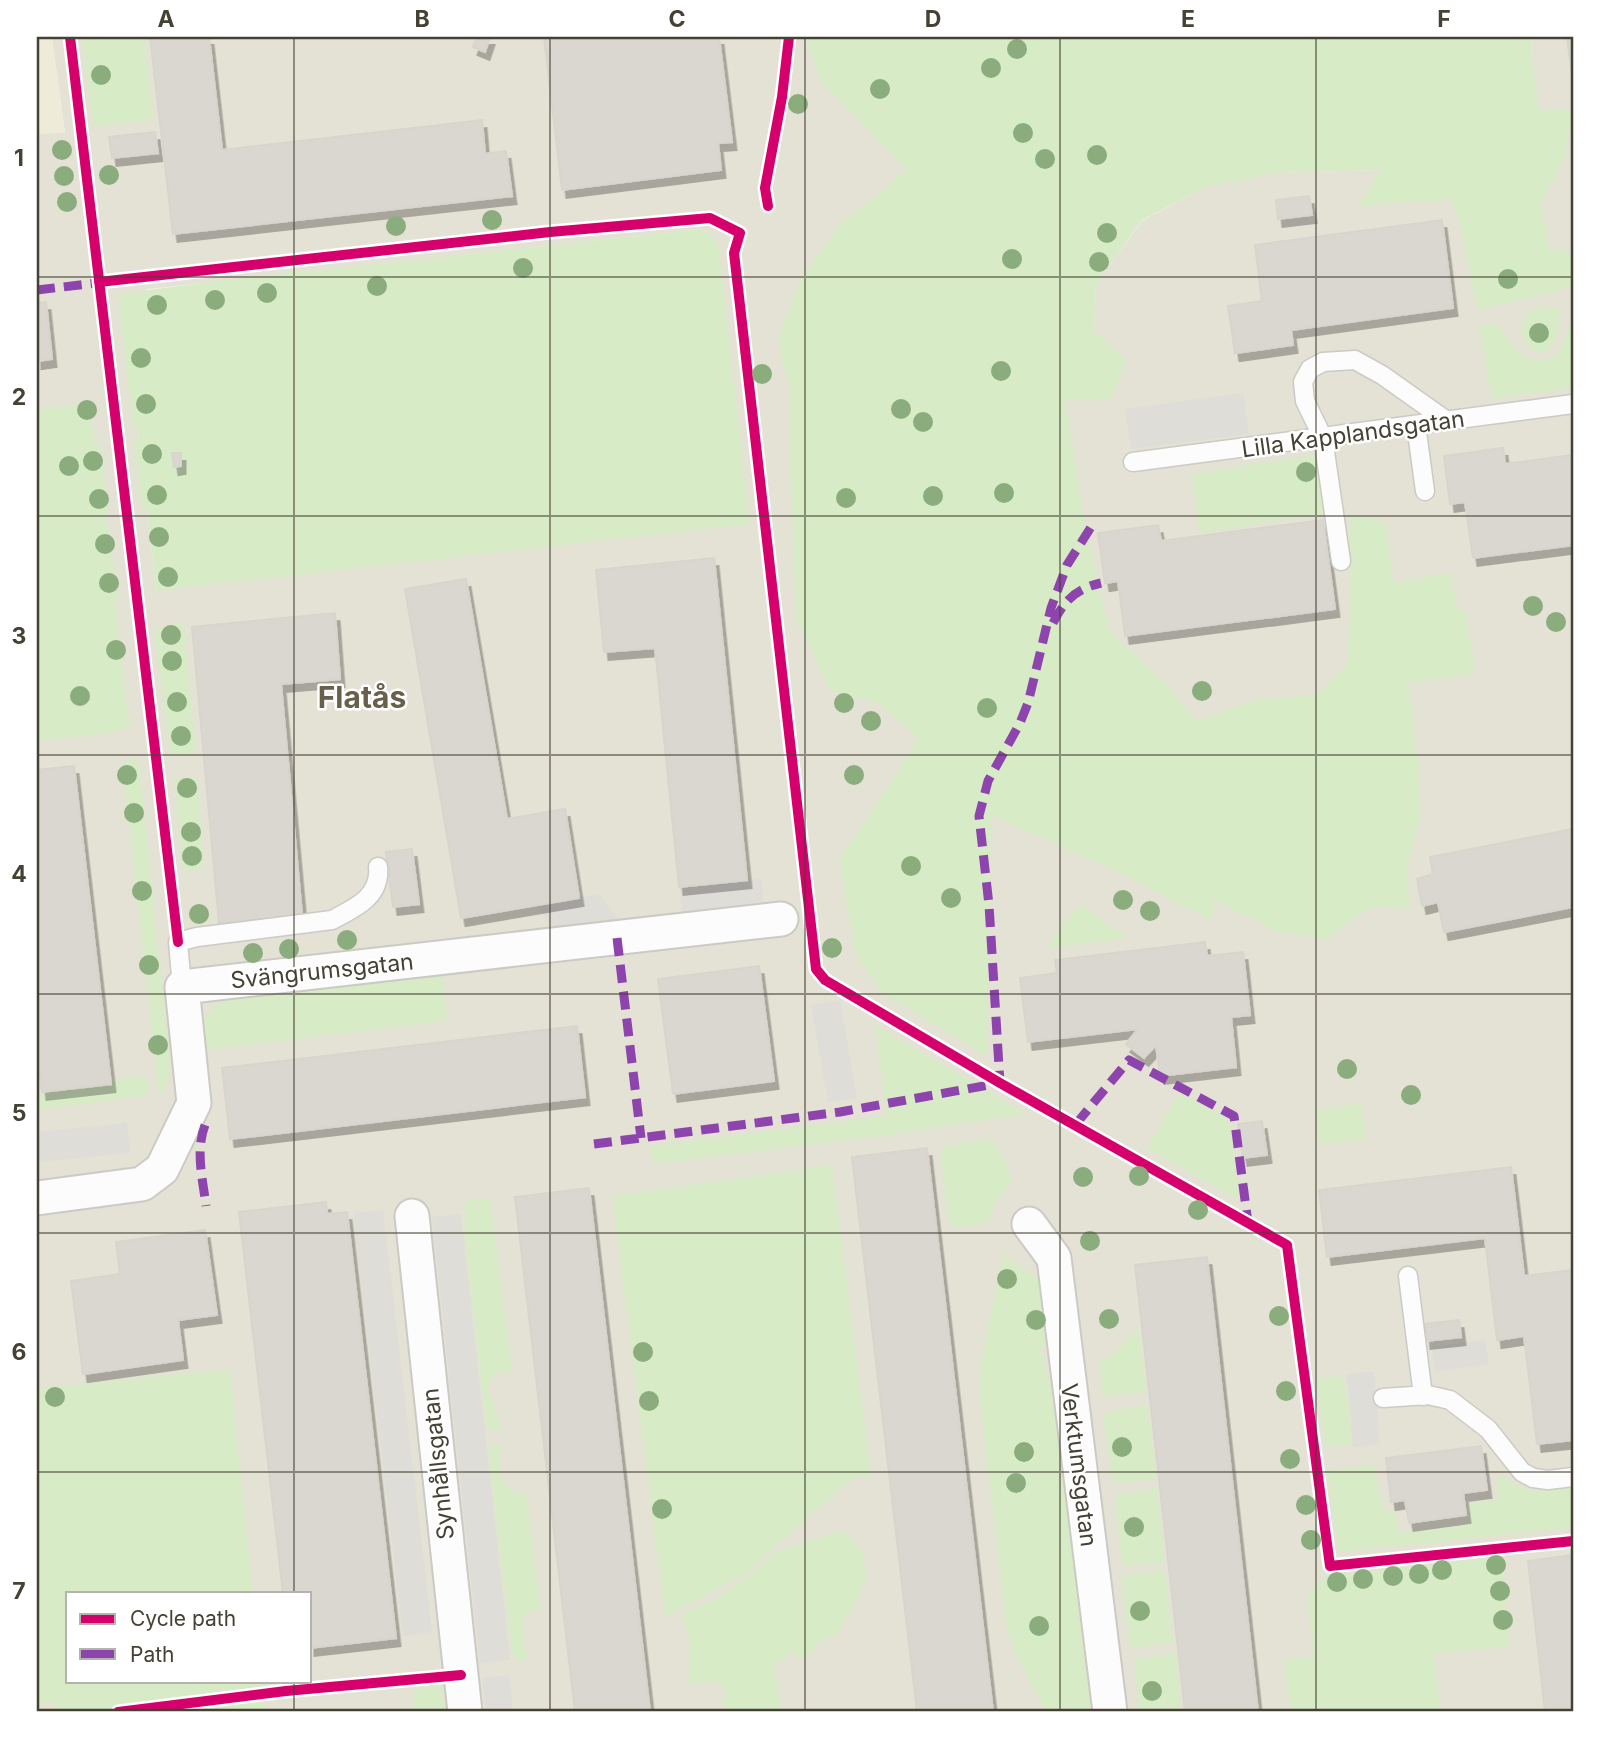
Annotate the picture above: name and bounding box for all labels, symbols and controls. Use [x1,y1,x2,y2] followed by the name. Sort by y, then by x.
[157,5,175,33] text: A
[414,5,430,33] text: B
[668,5,686,33] text: C
[925,5,941,33] text: D
[1181,5,1195,33] text: E
[1437,5,1451,33] text: F
[14,144,24,172] text: 1
[12,383,26,411] text: 2
[1240,404,1466,464] street label: Lilla Kapplandsgatan
[12,622,26,650] text: 3
[318,679,406,715] district label: Flatås
[11,860,27,888] text: 4
[229,947,415,995] street label: Svängrumsgatan
[12,1099,26,1127] text: 5
[12,1338,26,1366] text: 6
[1055,1382,1103,1548] street label: Verktumsgatan
[416,1387,460,1541] street label: Synhållsgatan
[12,1577,26,1605] text: 7
[66,1592,312,1682] legend
[130,1606,236,1631] text: Cycle path
[130,1642,175,1667] text: Path

